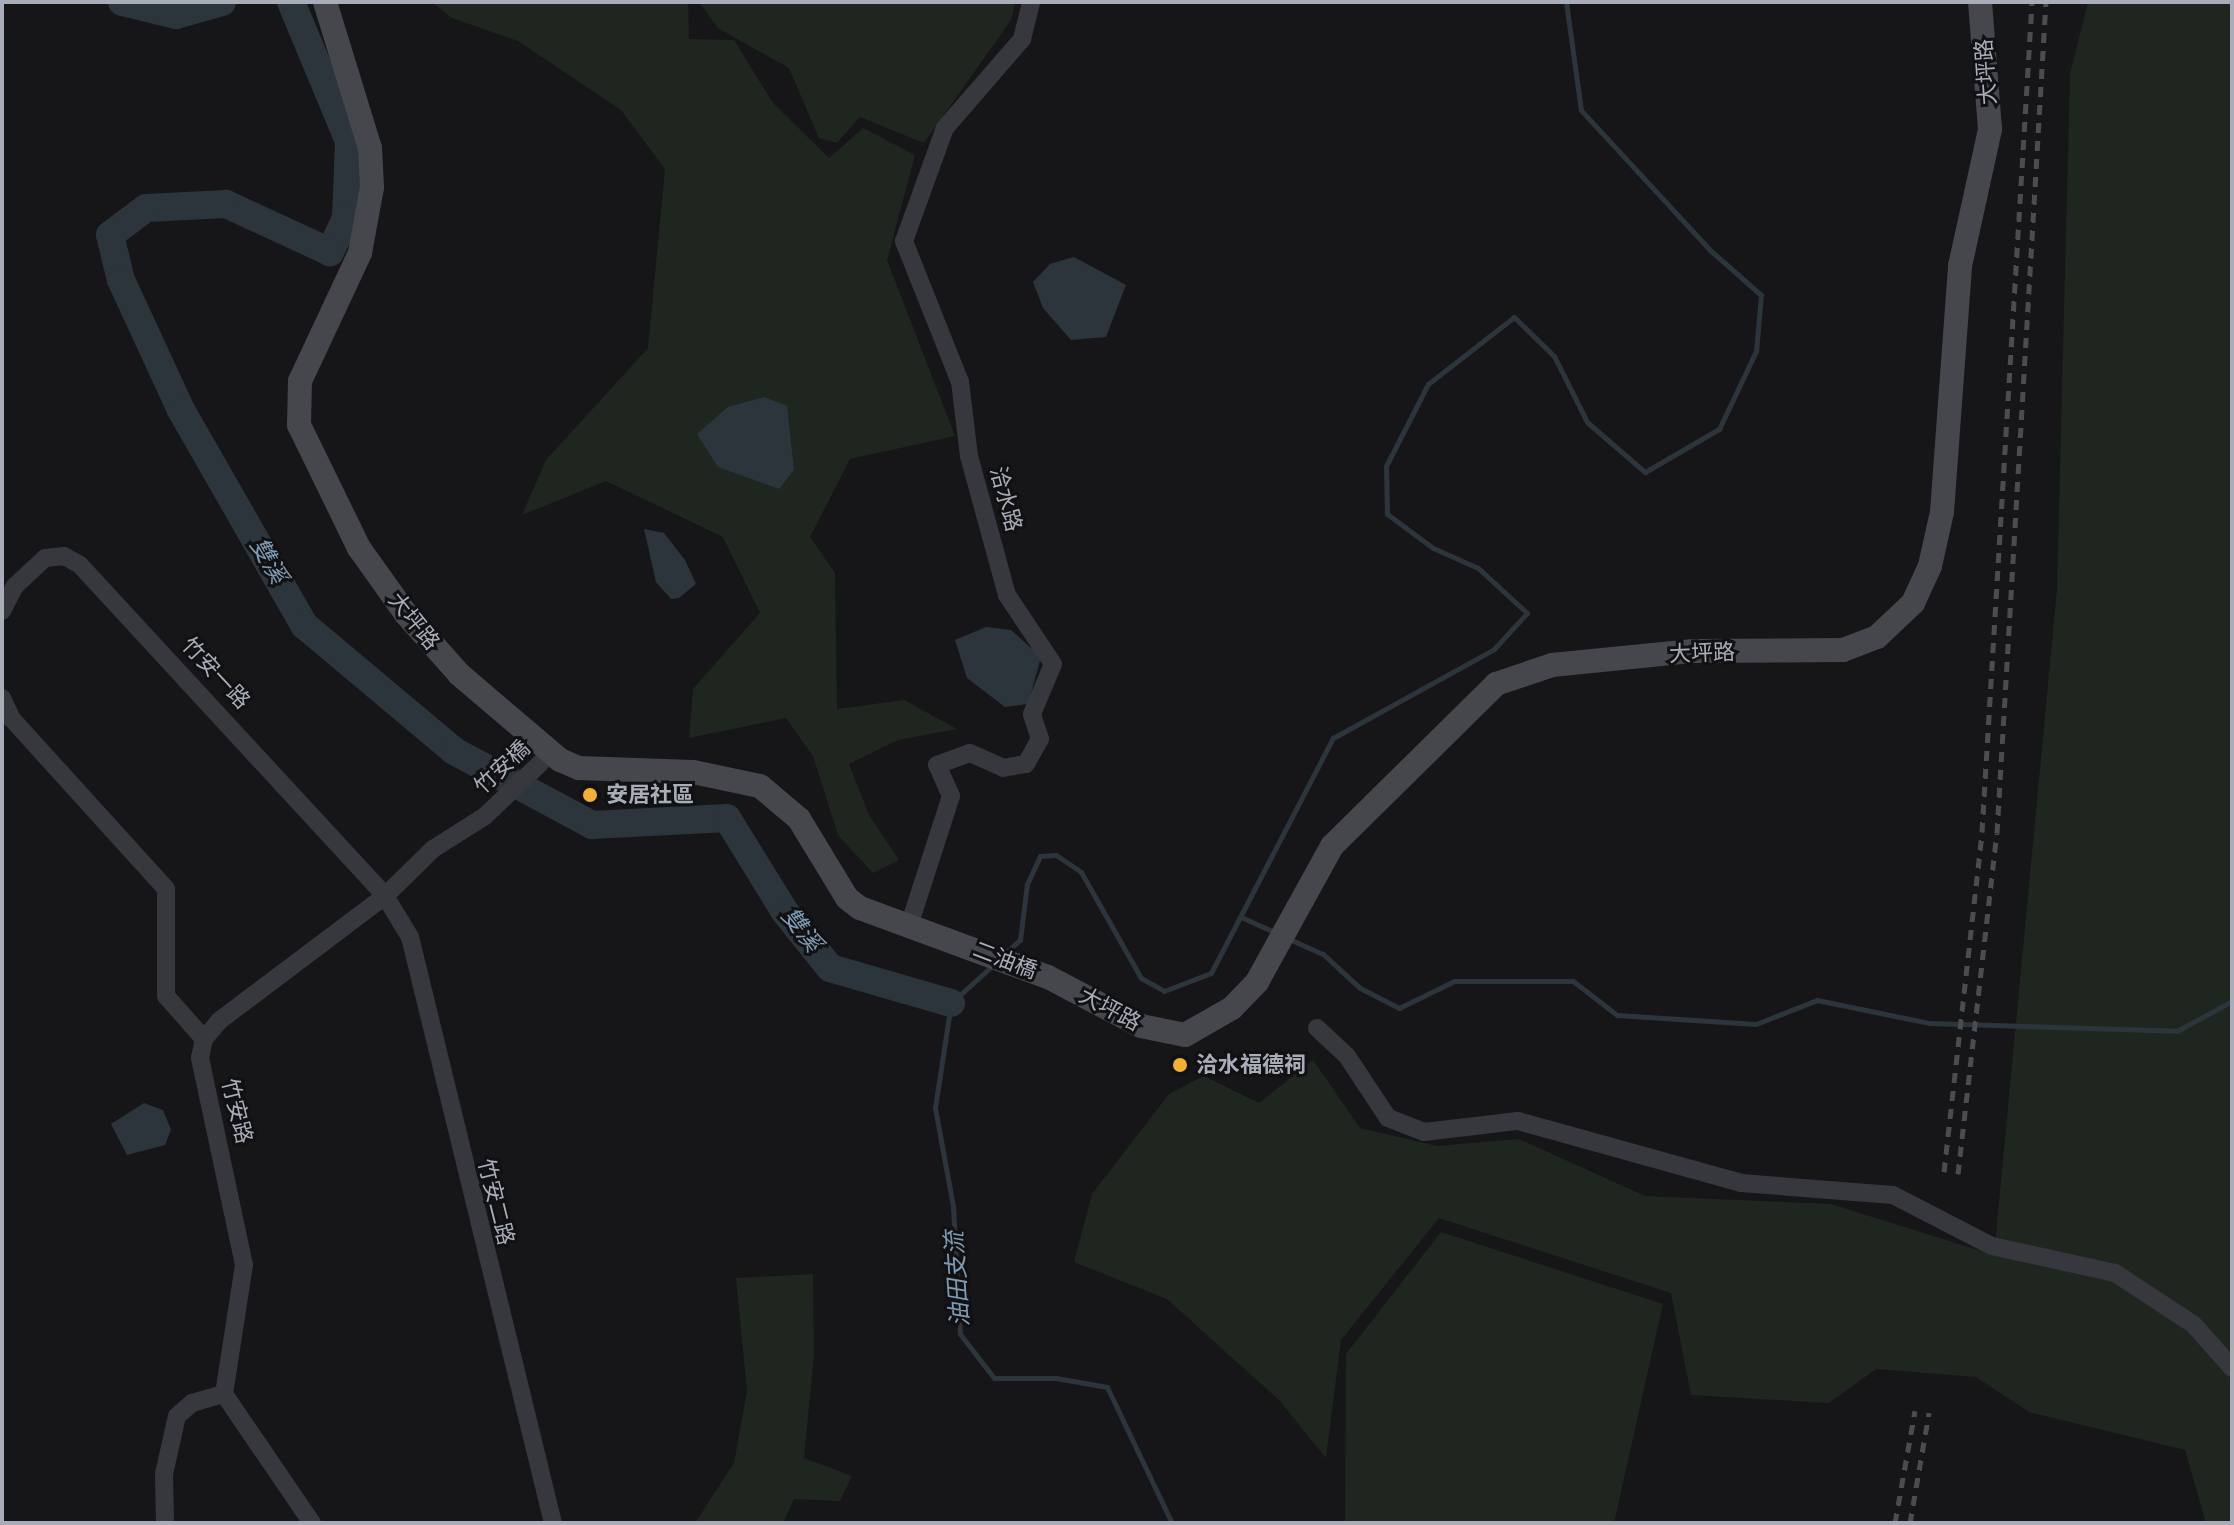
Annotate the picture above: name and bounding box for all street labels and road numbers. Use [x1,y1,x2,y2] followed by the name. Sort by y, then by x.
[1971,38,2001,106] street label: 大坪路
[985,464,1027,534] street label: 洽水路
[383,587,445,655] street label: 大坪路
[176,632,256,714] street label: 竹安一路
[1669,639,1735,667] street label: 大坪路
[469,735,535,799] street label: 竹安橋
[969,936,1041,984] street label: 二油橋
[1075,982,1145,1036] street label: 大坪路
[216,1076,258,1146] street label: 竹安路
[473,1156,519,1248] street label: 竹安二路

